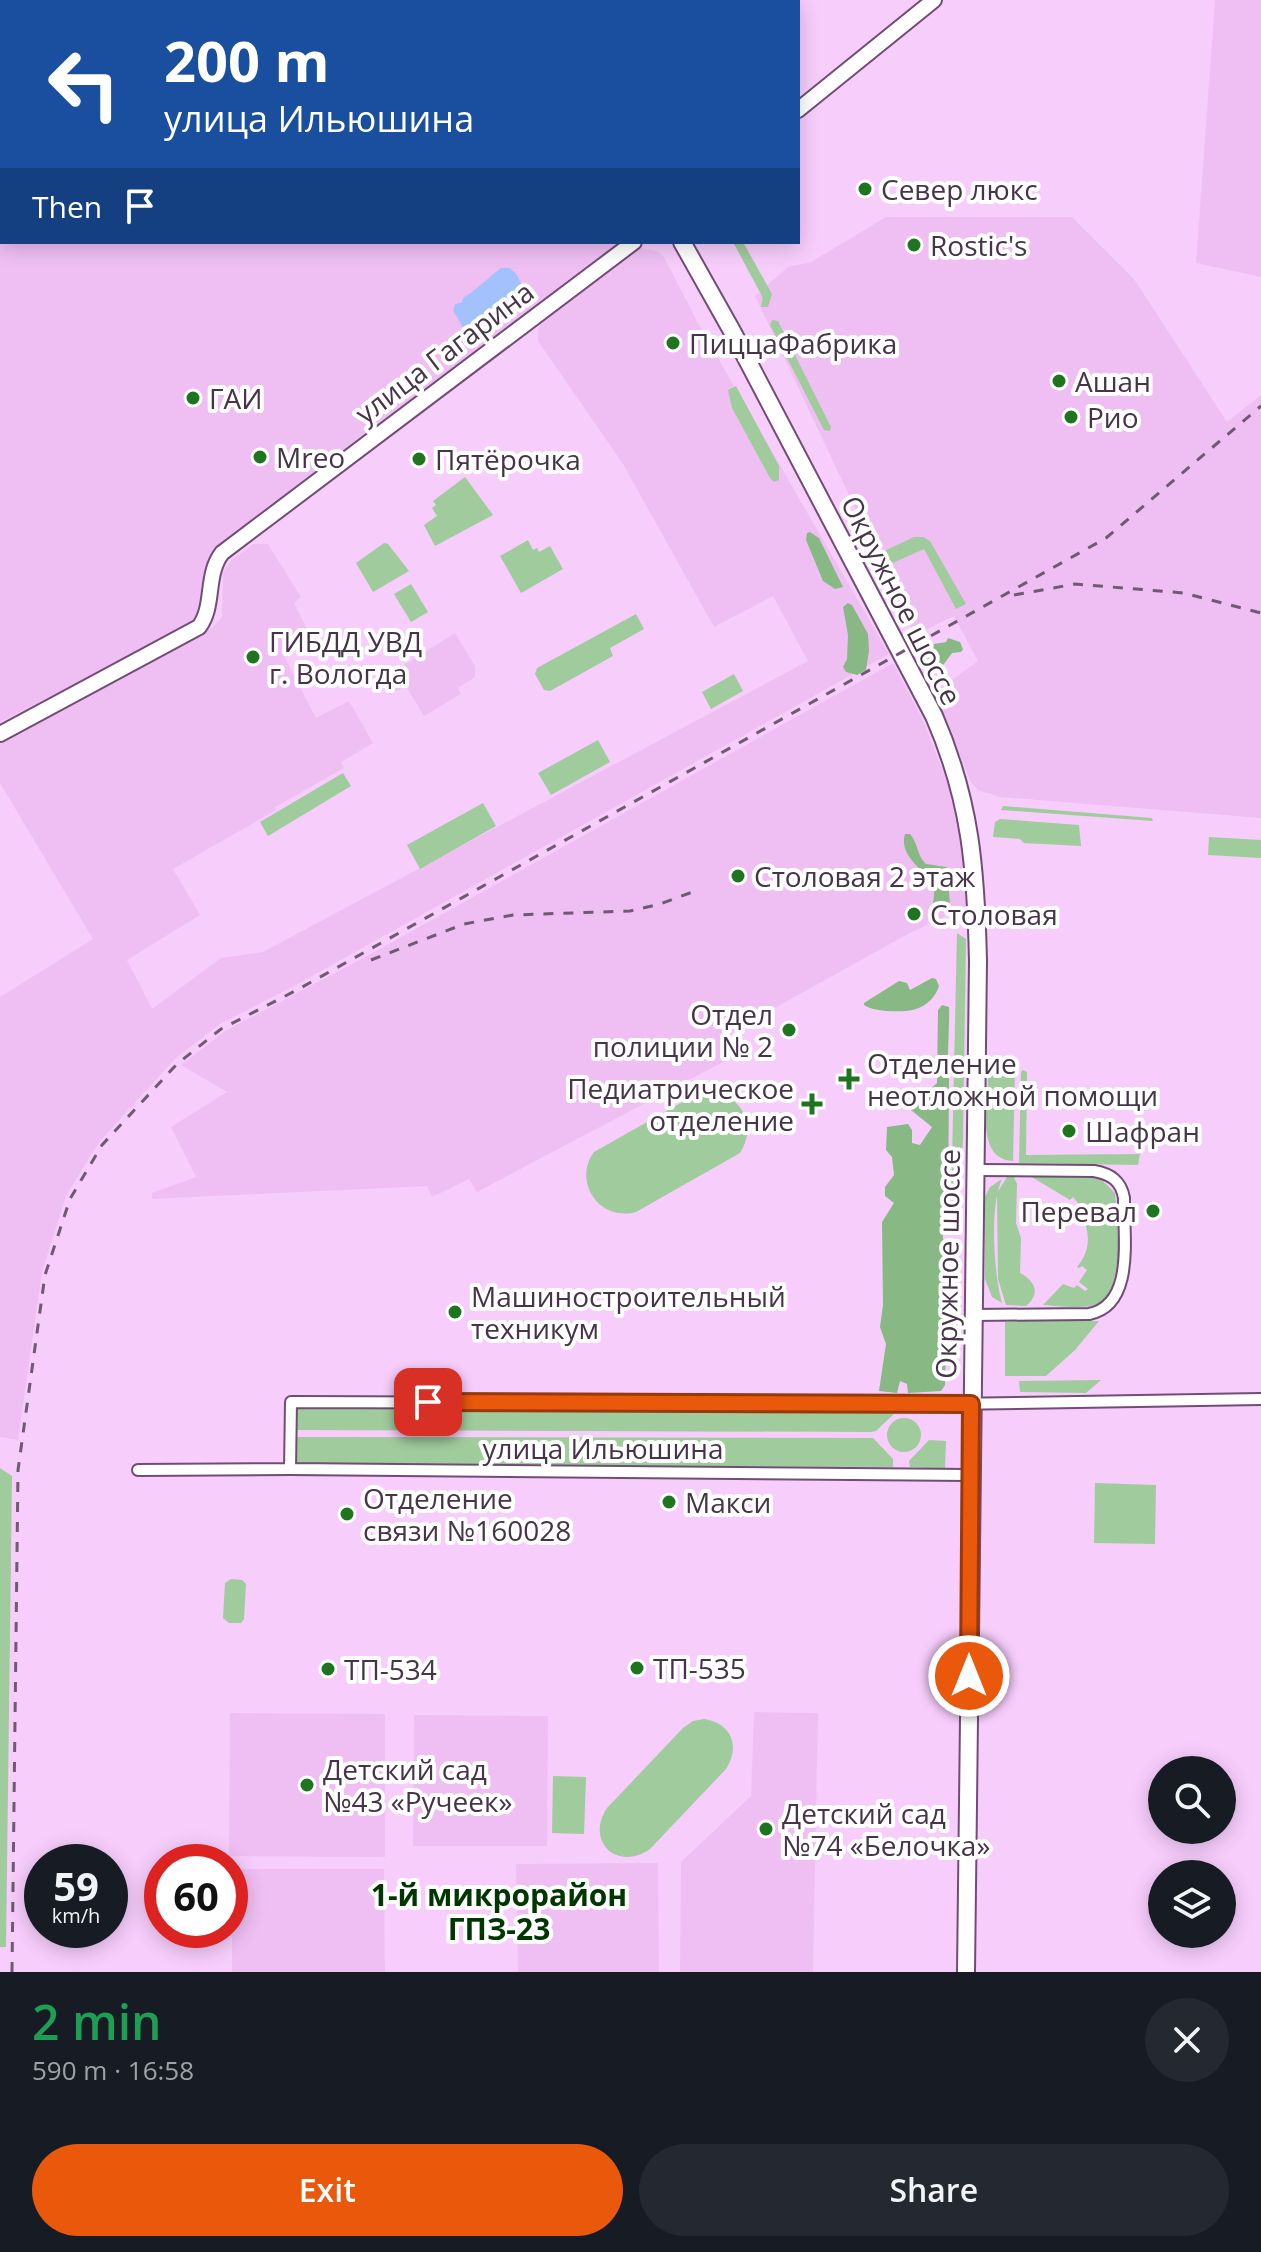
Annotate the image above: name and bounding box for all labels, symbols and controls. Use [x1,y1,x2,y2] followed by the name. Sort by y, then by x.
[164,22,330,98] text: 200 m
[32,32,136,136] icon: left
[164,94,474,143] text: улица Ильюшина
[881,170,1038,208] place label: Север люкс
[856,180,874,198] marker: Север люкс
[118,184,162,228] icon: arrive
[32,186,102,227] text: Then
[930,226,1027,264] place label: Rostic's
[905,236,923,254] marker: Rostic's
[347,272,541,432] street label: улица Гагарина
[689,324,897,362] place label: ПиццаФабрика
[664,334,682,352] marker: ПиццаФабрика
[1075,362,1151,400] place label: Ашан
[1050,372,1068,390] marker: Ашан
[209,379,263,417] place label: ГАИ
[184,389,202,407] marker: ГАИ
[1087,398,1139,436] place label: Рио
[1062,408,1080,426] marker: Рио
[276,438,345,476] place label: Mreo
[435,440,581,478] place label: Пятёрочка
[251,448,269,466] marker: Mreo
[410,450,428,468] marker: Пятёрочка
[833,489,971,711] street label: Окружное шоссе
[269,622,422,692] place label: ГИБДД УВД г. Вологда
[244,648,262,666] marker: ГИБДД УВД г. Вологда
[754,857,976,895] place label: Столовая 2 этаж
[729,867,747,885] marker: Столовая 2 этаж
[930,895,1058,933] place label: Столовая
[905,905,923,923] marker: Столовая
[593,995,773,1065] place label: Отдел полиции № 2
[780,1021,798,1039] marker: Отдел полиции № 2
[867,1044,1158,1114] place label: Отделение неотложной помощи
[838,1068,860,1090] marker: Отделение неотложной помощи
[567,1069,794,1139] place label: Педиатрическое отделение
[801,1093,823,1115] marker: Педиатрическое отделение
[1085,1112,1200,1150] place label: Шафран
[1060,1122,1078,1140] marker: Шафран
[926,1149,968,1379] street label: Окружное шоссе
[1020,1192,1137,1230] place label: Перевал
[1144,1202,1162,1220] marker: Перевал
[471,1277,786,1347] place label: Машиностроительный техникум
[446,1303,464,1321] marker: Машиностроительный техникум
[394,1368,462,1436] pin
[406,1380,450,1424] icon: arrive
[482,1429,724,1467] street label: улица Ильюшина
[363,1479,571,1549] place label: Отделение связи №160028
[685,1483,771,1521] place label: Макси
[660,1493,678,1511] marker: Макси
[338,1505,356,1523] marker: Отделение связи №160028
[927,1634,1011,1718] position arrow
[653,1649,746,1687] place label: ТП-535
[344,1650,437,1688] place label: ТП-534
[628,1659,646,1677] marker: ТП-535
[319,1660,337,1678] marker: ТП-534
[323,1750,512,1820] place label: Детский сад №43 «Ручеек»
[1148,1756,1236,1948] map controls
[1148,1756,1236,1844] button: search
[298,1776,316,1794] marker: Детский сад №43 «Ручеек»
[782,1794,990,1864] place label: Детский сад №74 «Белочка»
[757,1820,775,1838] marker: Детский сад №74 «Белочка»
[144,1844,248,1948] speed limit sign: 60
[53,1858,99,1913] text: 59
[1148,1860,1236,1948] button: layers
[371,1874,627,1949] district label: 1-й микрорайон ГПЗ-23
[52,1902,100,1929] text: km/h
[32,1989,162,2054] text: 2 min
[1145,1998,1229,2082] button: close
[32,2052,194,2088] text: 590 m · 16:58
[32,2144,623,2236] button: Exit
[639,2144,1229,2236] button: Share

